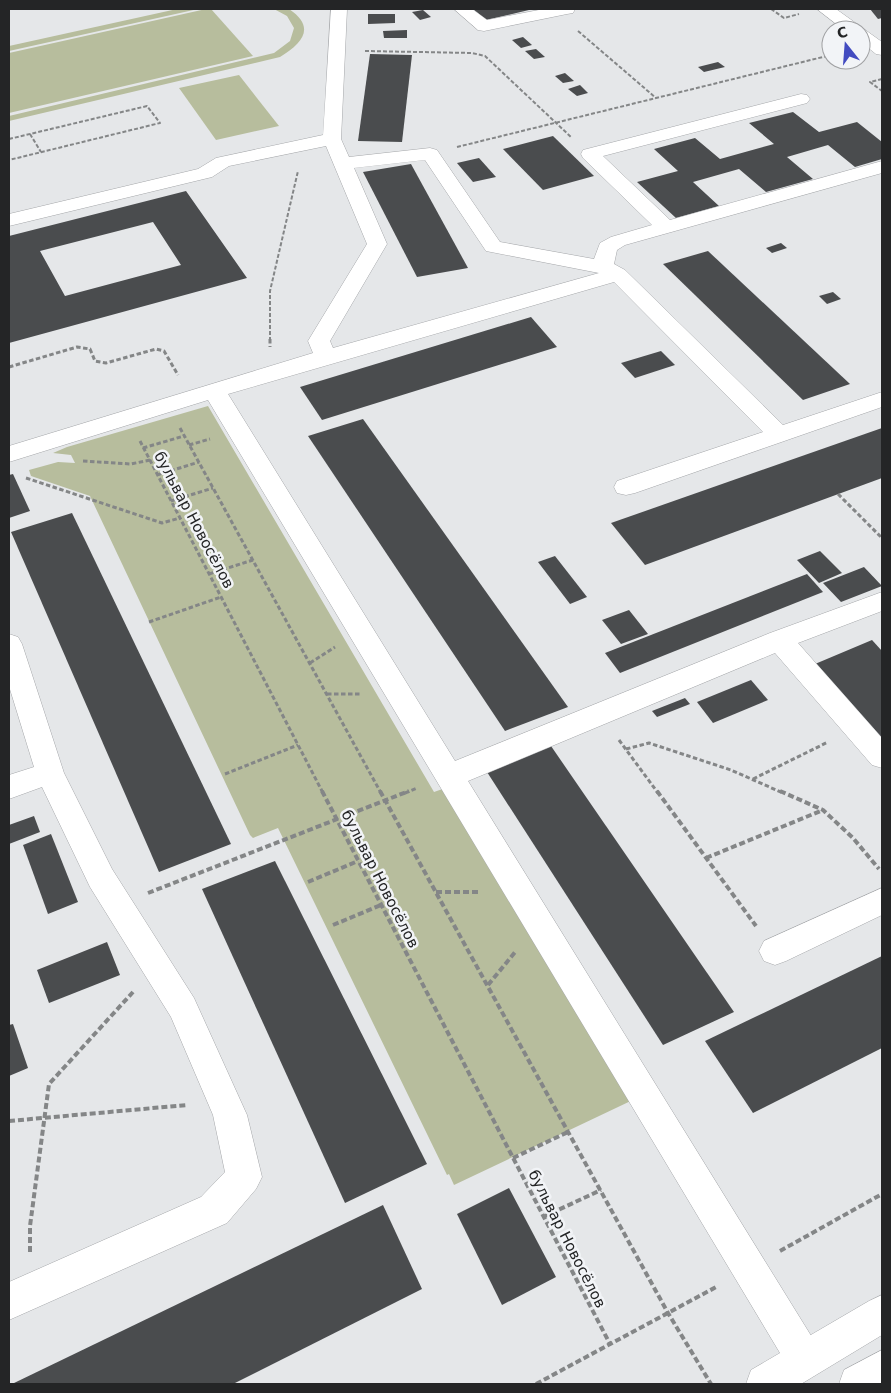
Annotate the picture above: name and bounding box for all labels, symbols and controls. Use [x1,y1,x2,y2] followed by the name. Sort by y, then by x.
[821,20,871,70] north arrow
[835,23,849,42] text: С
[150,448,238,592] street label: бульвар Новосёлов
[337,807,423,951] street label: бульвар Новосёлов
[524,1167,610,1311] street label: бульвар Новосёлов

